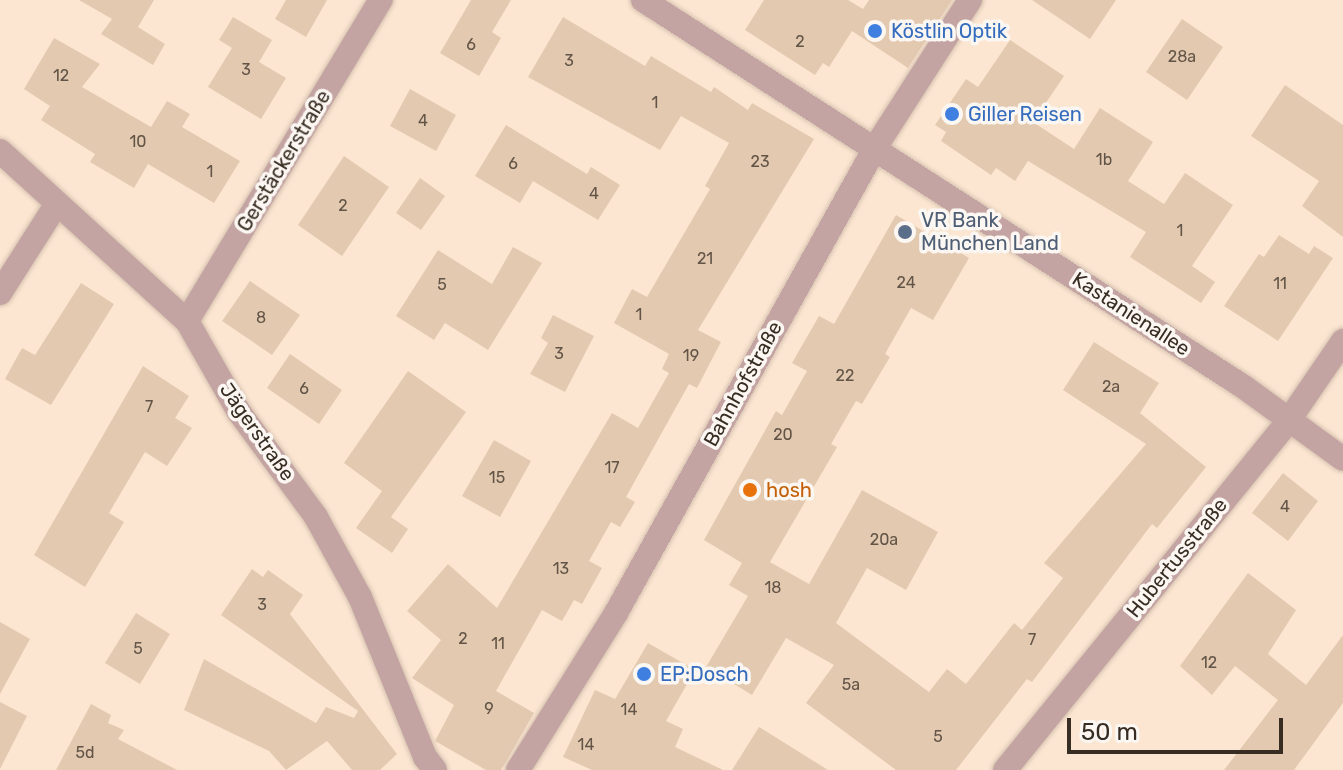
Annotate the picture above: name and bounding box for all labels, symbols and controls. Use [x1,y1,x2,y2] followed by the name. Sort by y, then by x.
[891,19,1007,43] place label: Köstlin Optik
[866,22,884,40] marker: Köstlin Optik
[795,32,805,52] house number: 2
[466,35,476,55] house number: 6
[1168,47,1196,67] house number: 28a
[564,51,574,71] house number: 3
[241,60,251,80] house number: 3
[53,66,69,86] house number: 12
[232,86,336,236] street label: Gerstäckerstraße
[652,93,658,113] house number: 1
[968,102,1082,126] place label: Giller Reisen
[943,105,961,123] marker: Giller Reisen
[418,111,428,131] house number: 4
[129,132,147,152] house number: 10
[1096,150,1112,170] house number: 1b
[750,152,770,172] house number: 23
[508,154,518,174] house number: 6
[207,162,213,182] house number: 1
[589,184,599,204] house number: 4
[338,196,348,216] house number: 2
[921,208,1059,255] place label: VR Bank München Land
[1177,221,1183,241] house number: 1
[896,223,914,241] marker: VR Bank München Land
[697,249,713,269] house number: 21
[1068,267,1194,361] street label: Kastanienallee
[896,273,916,293] house number: 24
[1273,274,1287,294] house number: 11
[437,275,447,295] house number: 5
[636,305,642,325] house number: 1
[256,308,266,328] house number: 8
[699,317,787,451] street label: Bahnhofstraße
[554,344,564,364] house number: 3
[683,346,699,366] house number: 19
[836,366,854,386] house number: 22
[1102,377,1120,397] house number: 2a
[215,378,299,486] street label: Jägerstraße
[299,379,309,399] house number: 6
[145,397,153,417] house number: 7
[773,425,793,445] house number: 20
[604,458,620,478] house number: 17
[489,468,505,488] house number: 15
[766,478,812,502] place label: hosh
[741,481,759,499] marker: hosh
[1122,494,1232,622] street label: Hubertusstraße
[1280,497,1290,517] house number: 4
[870,530,898,550] house number: 20a
[553,559,569,579] house number: 13
[764,578,782,598] house number: 18
[257,595,267,615] house number: 3
[458,629,468,649] house number: 2
[1028,630,1036,650] house number: 7
[491,634,505,654] house number: 11
[133,639,143,659] house number: 5
[1201,653,1217,673] house number: 12
[660,662,749,686] place label: EP:Dosch
[635,665,653,683] marker: EP:Dosch
[842,675,860,695] house number: 5a
[484,699,494,719] house number: 9
[621,700,637,720] house number: 14
[1071,702,1287,752] scale bar
[1081,718,1138,746] text: 50 m
[933,727,943,747] house number: 5
[578,735,594,755] house number: 14
[75,743,95,763] house number: 5d

